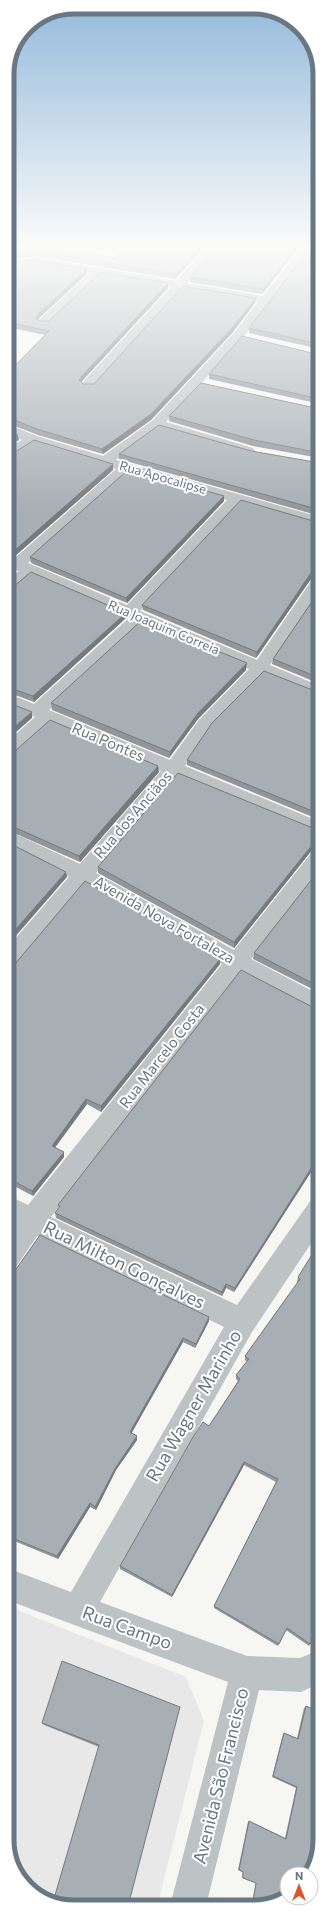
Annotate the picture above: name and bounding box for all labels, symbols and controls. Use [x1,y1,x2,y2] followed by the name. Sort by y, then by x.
[118,457,209,497] street label: Rua Apocalipse
[106,596,222,658] street label: Rua Joaquim Correia
[70,718,147,764] street label: Rua Pontes
[89,767,175,862] street label: Rua dos Anciãos
[91,871,238,967] street label: Avenida Nova Fortaleza
[115,1000,208,1111] street label: Rua Marcelo Costa
[40,1215,209,1313] street label: Rua Milton Gonçalves
[141,1326,246,1485] street label: Rua Wagner Marinho
[80,1601,175,1653] street label: Rua Campo
[188,1685,253,1866] street label: Avenida São Francisco
[279,1866,319,1906] north arrow
[295,1869,303,1882] text: N

